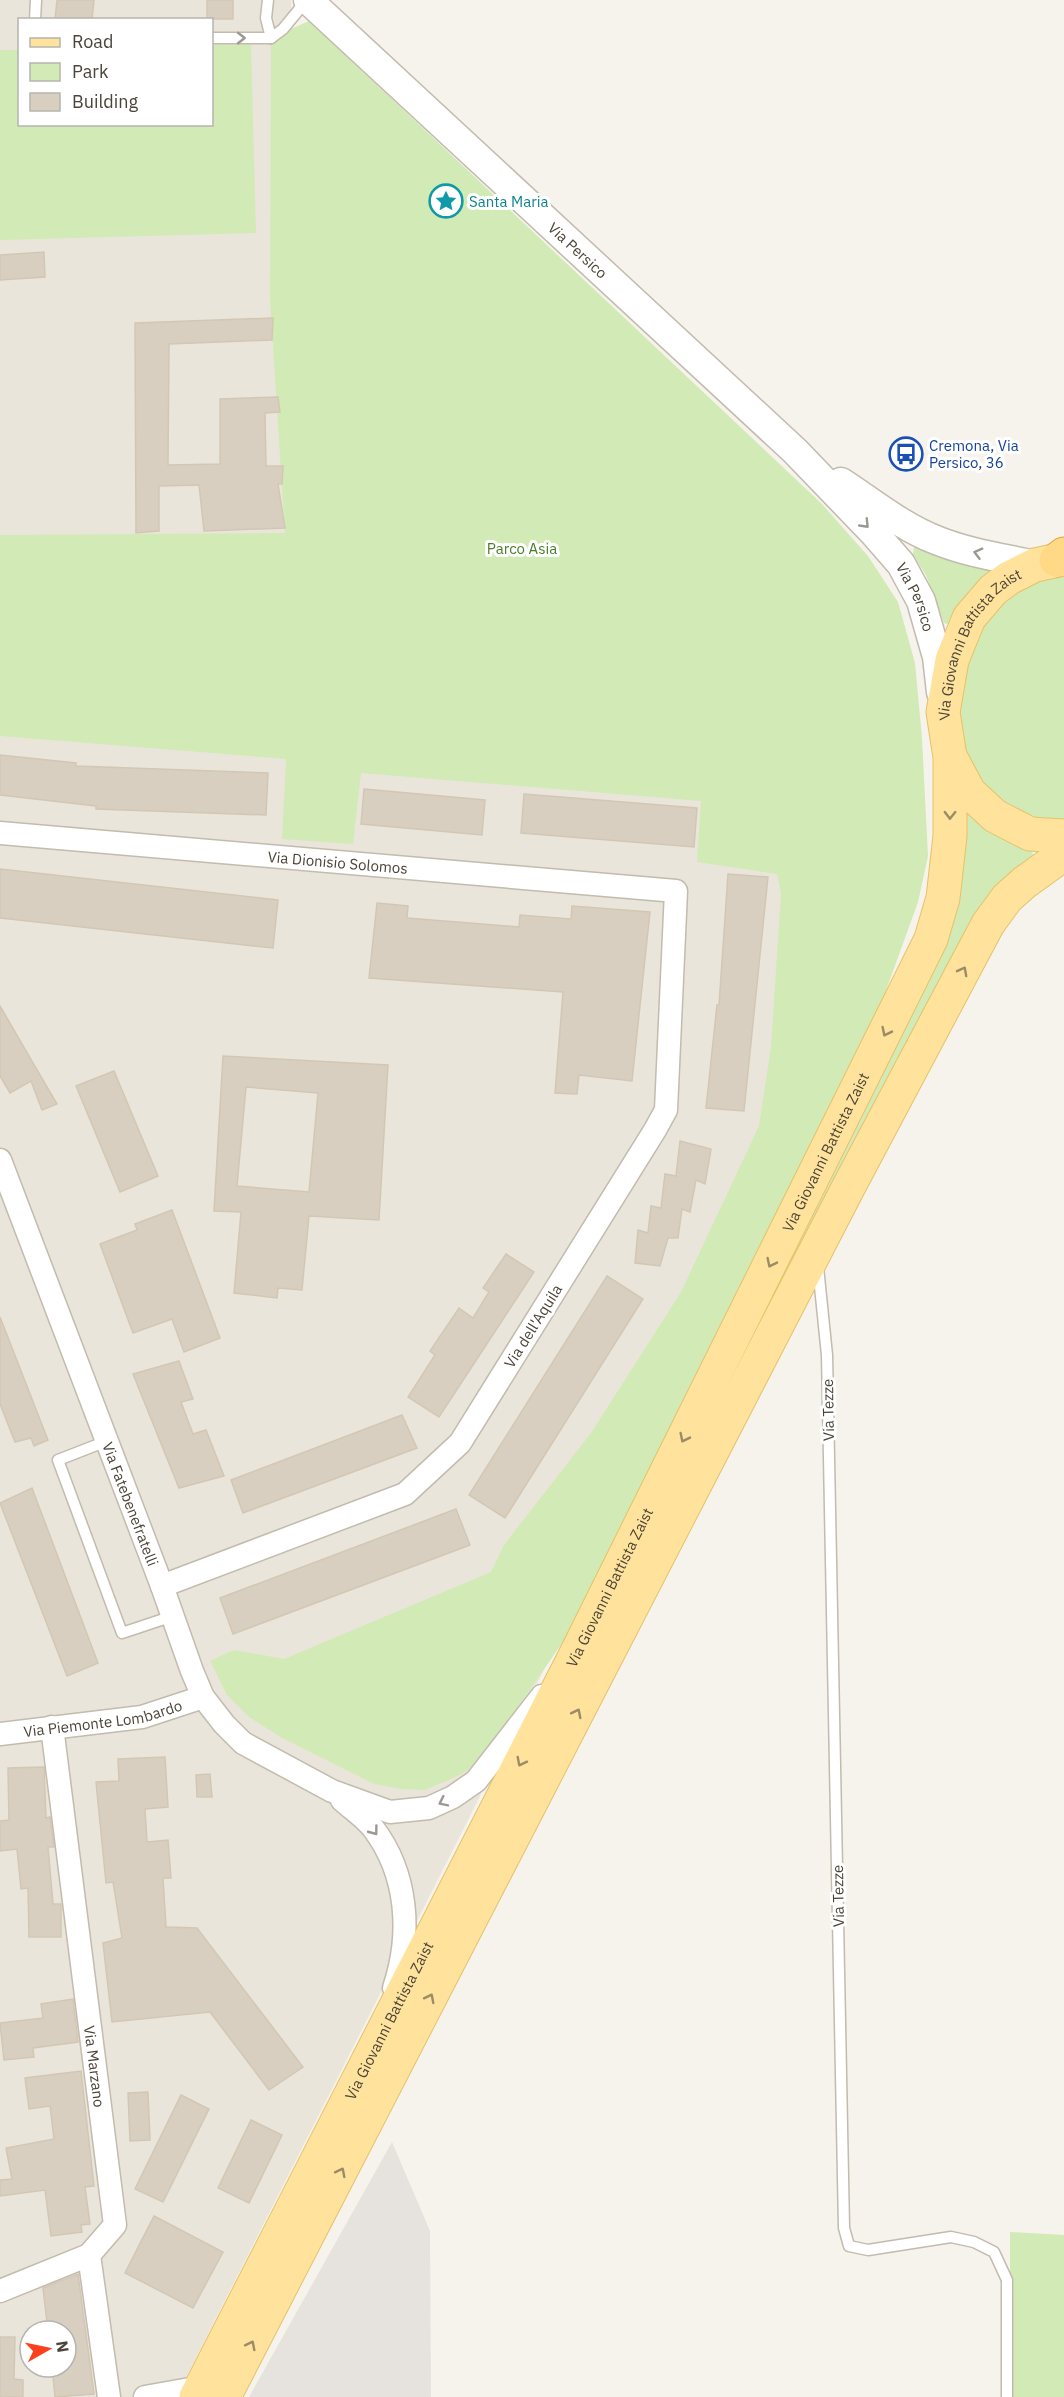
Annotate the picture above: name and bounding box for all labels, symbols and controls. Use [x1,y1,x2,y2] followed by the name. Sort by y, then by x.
[18,18,213,126] legend
[72,30,113,53] text: Road
[237,32,246,44] one-way arrow
[72,60,109,83] text: Park
[72,90,139,113] text: Building
[428,183,464,219] place icon: Santa Maria
[469,192,549,211] place label: Santa Maria
[544,218,612,282] street label: Via Persico
[888,436,924,472] bus stop icon: Cremona, Via Persico, 36
[929,436,1019,472] place label: Cremona, Via Persico, 36
[858,517,869,527] one-way arrow
[487,539,557,558] park label: Parco Asia
[974,547,984,560] one-way arrow
[892,559,939,634] street label: Via Persico
[933,564,1024,722] street label: Via Giovanni Battista Zaist
[944,811,956,820] one-way arrow
[267,847,409,877] street label: Via Dionisio Solomos
[956,966,967,977] one-way arrow
[882,1026,893,1037] one-way arrow
[778,1069,873,1235] street label: Via Giovanni Battista Zaist
[767,1257,778,1268] one-way arrow
[500,1281,566,1371] street label: Via dell'Aquila
[818,1379,838,1441] street label: Via Tezze
[680,1431,691,1442] one-way arrow
[99,1439,163,1569] street label: Via Fatebenefratelli
[561,1504,657,1670] street label: Via Giovanni Battista Zaist
[22,1695,184,1741] street label: Via Piemonte Lombardo
[570,1709,581,1719] one-way arrow
[517,1756,528,1767] one-way arrow
[438,1794,449,1806] one-way arrow
[367,1825,378,1836] one-way arrow
[828,1865,848,1927] street label: Via Tezze
[340,1938,437,2103] street label: Via Giovanni Battista Zaist
[423,1994,434,2005] one-way arrow
[80,2024,110,2108] street label: Via Marzano
[333,2167,345,2178] one-way arrow
[18,2319,78,2379] north arrow
[52,2339,74,2354] text: N
[244,2341,255,2351] one-way arrow

